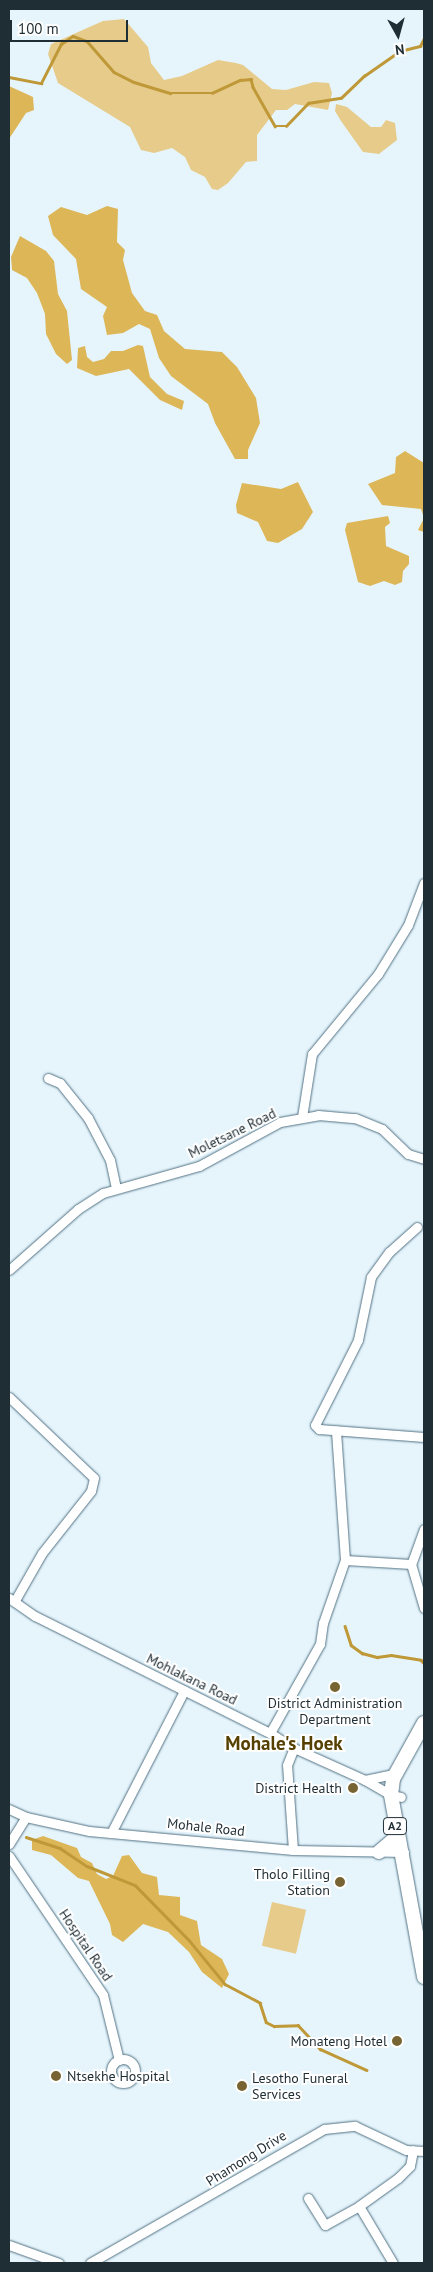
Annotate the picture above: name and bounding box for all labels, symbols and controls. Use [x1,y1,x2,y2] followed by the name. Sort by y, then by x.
[12,10,130,42] scale bar
[373,10,423,60] north arrow
[18,19,59,38] text: 100 m
[394,40,405,59] text: N
[185,1105,279,1161] street label: Moletsane Road
[144,1650,240,1708] street label: Mohlakana Road
[329,1681,341,1693] marker: District Administration Department
[267,1695,403,1728] place label: District Administration Department
[225,1733,343,1755] district label: Mohale's Hoek
[255,1780,342,1796] place label: District Health
[346,1781,360,1795] marker: District Health
[166,1815,246,1839] street label: Mohale Road
[382,1816,408,1835] road number: A2
[254,1866,330,1898] place label: Tholo Filling Station
[334,1876,346,1888] marker: Tholo Filling Station
[56,1906,116,1984] street label: Hospital Road
[290,2033,387,2049] place label: Monateng Hotel
[391,2035,403,2047] marker: Monateng Hotel
[67,2068,169,2084] place label: Ntsekhe Hospital
[49,2069,63,2083] marker: Ntsekhe Hospital
[252,2070,348,2102] place label: Lesotho Funeral Services
[236,2080,248,2092] marker: Lesotho Funeral Services
[203,2127,289,2189] street label: Phamong Drive

